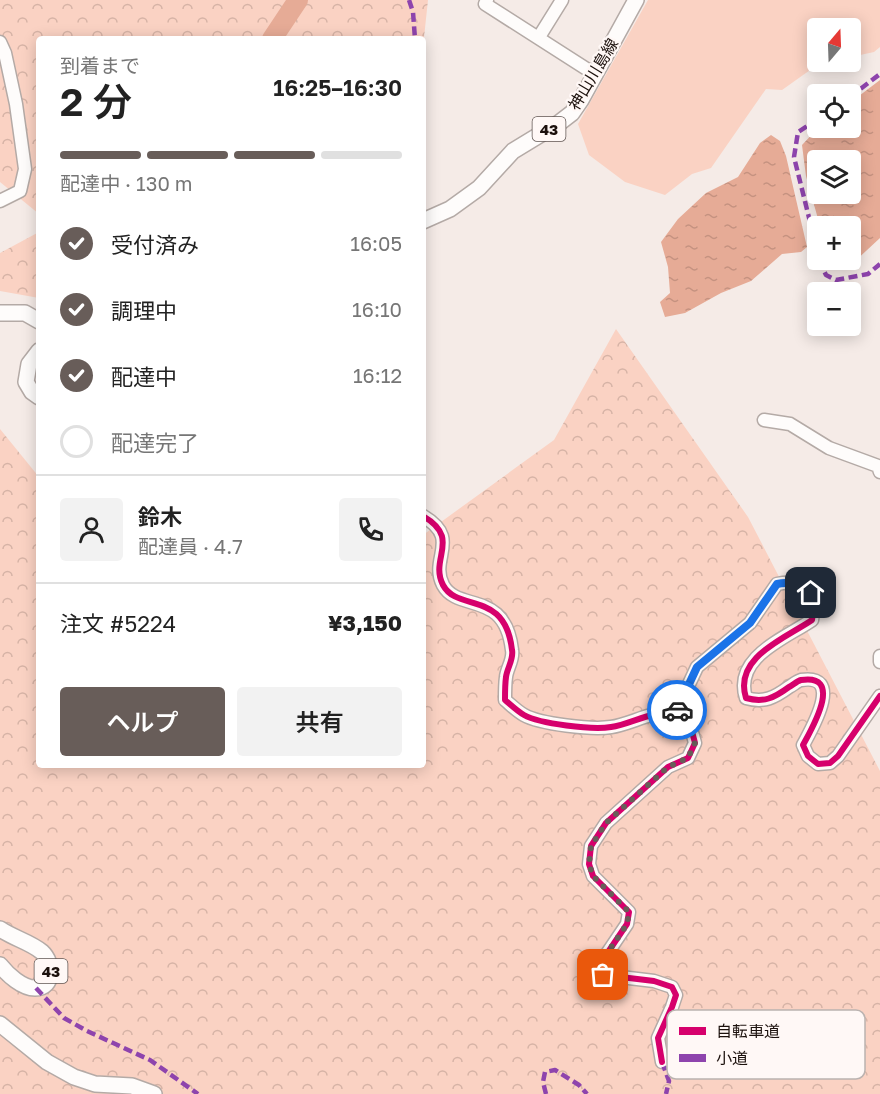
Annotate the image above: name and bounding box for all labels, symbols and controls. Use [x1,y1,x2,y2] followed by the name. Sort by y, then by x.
[807,18,861,72] north arrow
[807,18,861,336] map controls
[564,35,622,113] street label: 神山川島線
[60,53,140,77] text: 到着まで
[273,74,402,101] text: 16:25–16:30
[60,78,132,125] text: 2 分
[807,84,861,138] button: locate
[532,117,566,141] road number: 43
[807,150,861,204] button: layers
[60,171,193,195] text: 配達中 · 130 m
[807,216,861,270] button: +
[60,227,93,260] icon: check
[111,231,199,258] text: 受付済み
[350,231,402,255] text: 16:05
[807,282,861,336] button: −
[60,293,93,326] icon: check
[111,297,177,324] text: 調理中
[352,297,402,321] text: 16:10
[60,359,93,392] icon: check
[111,363,177,390] text: 配達中
[353,363,402,387] text: 16:12
[111,429,199,456] text: 配達完了
[60,498,123,561] button: person
[339,498,402,561] button: phone
[138,503,182,530] text: 鈴木
[138,534,243,558] text: 配達員 · 4.7
[785,567,836,618] pin
[794,576,827,609] icon: home
[328,609,402,636] text: ¥3,150
[60,610,176,637] text: 注文 #5224
[647,680,707,740] courier
[60,687,225,756] button: ヘルプ
[237,687,402,756] button: 共有
[661,694,694,727] icon: car
[577,949,628,1000] pin
[586,958,619,991] icon: bag
[34,959,68,983] road number: 43
[667,1010,865,1079] legend
[716,1021,780,1041] text: 自転車道
[716,1048,748,1068] text: 小道

